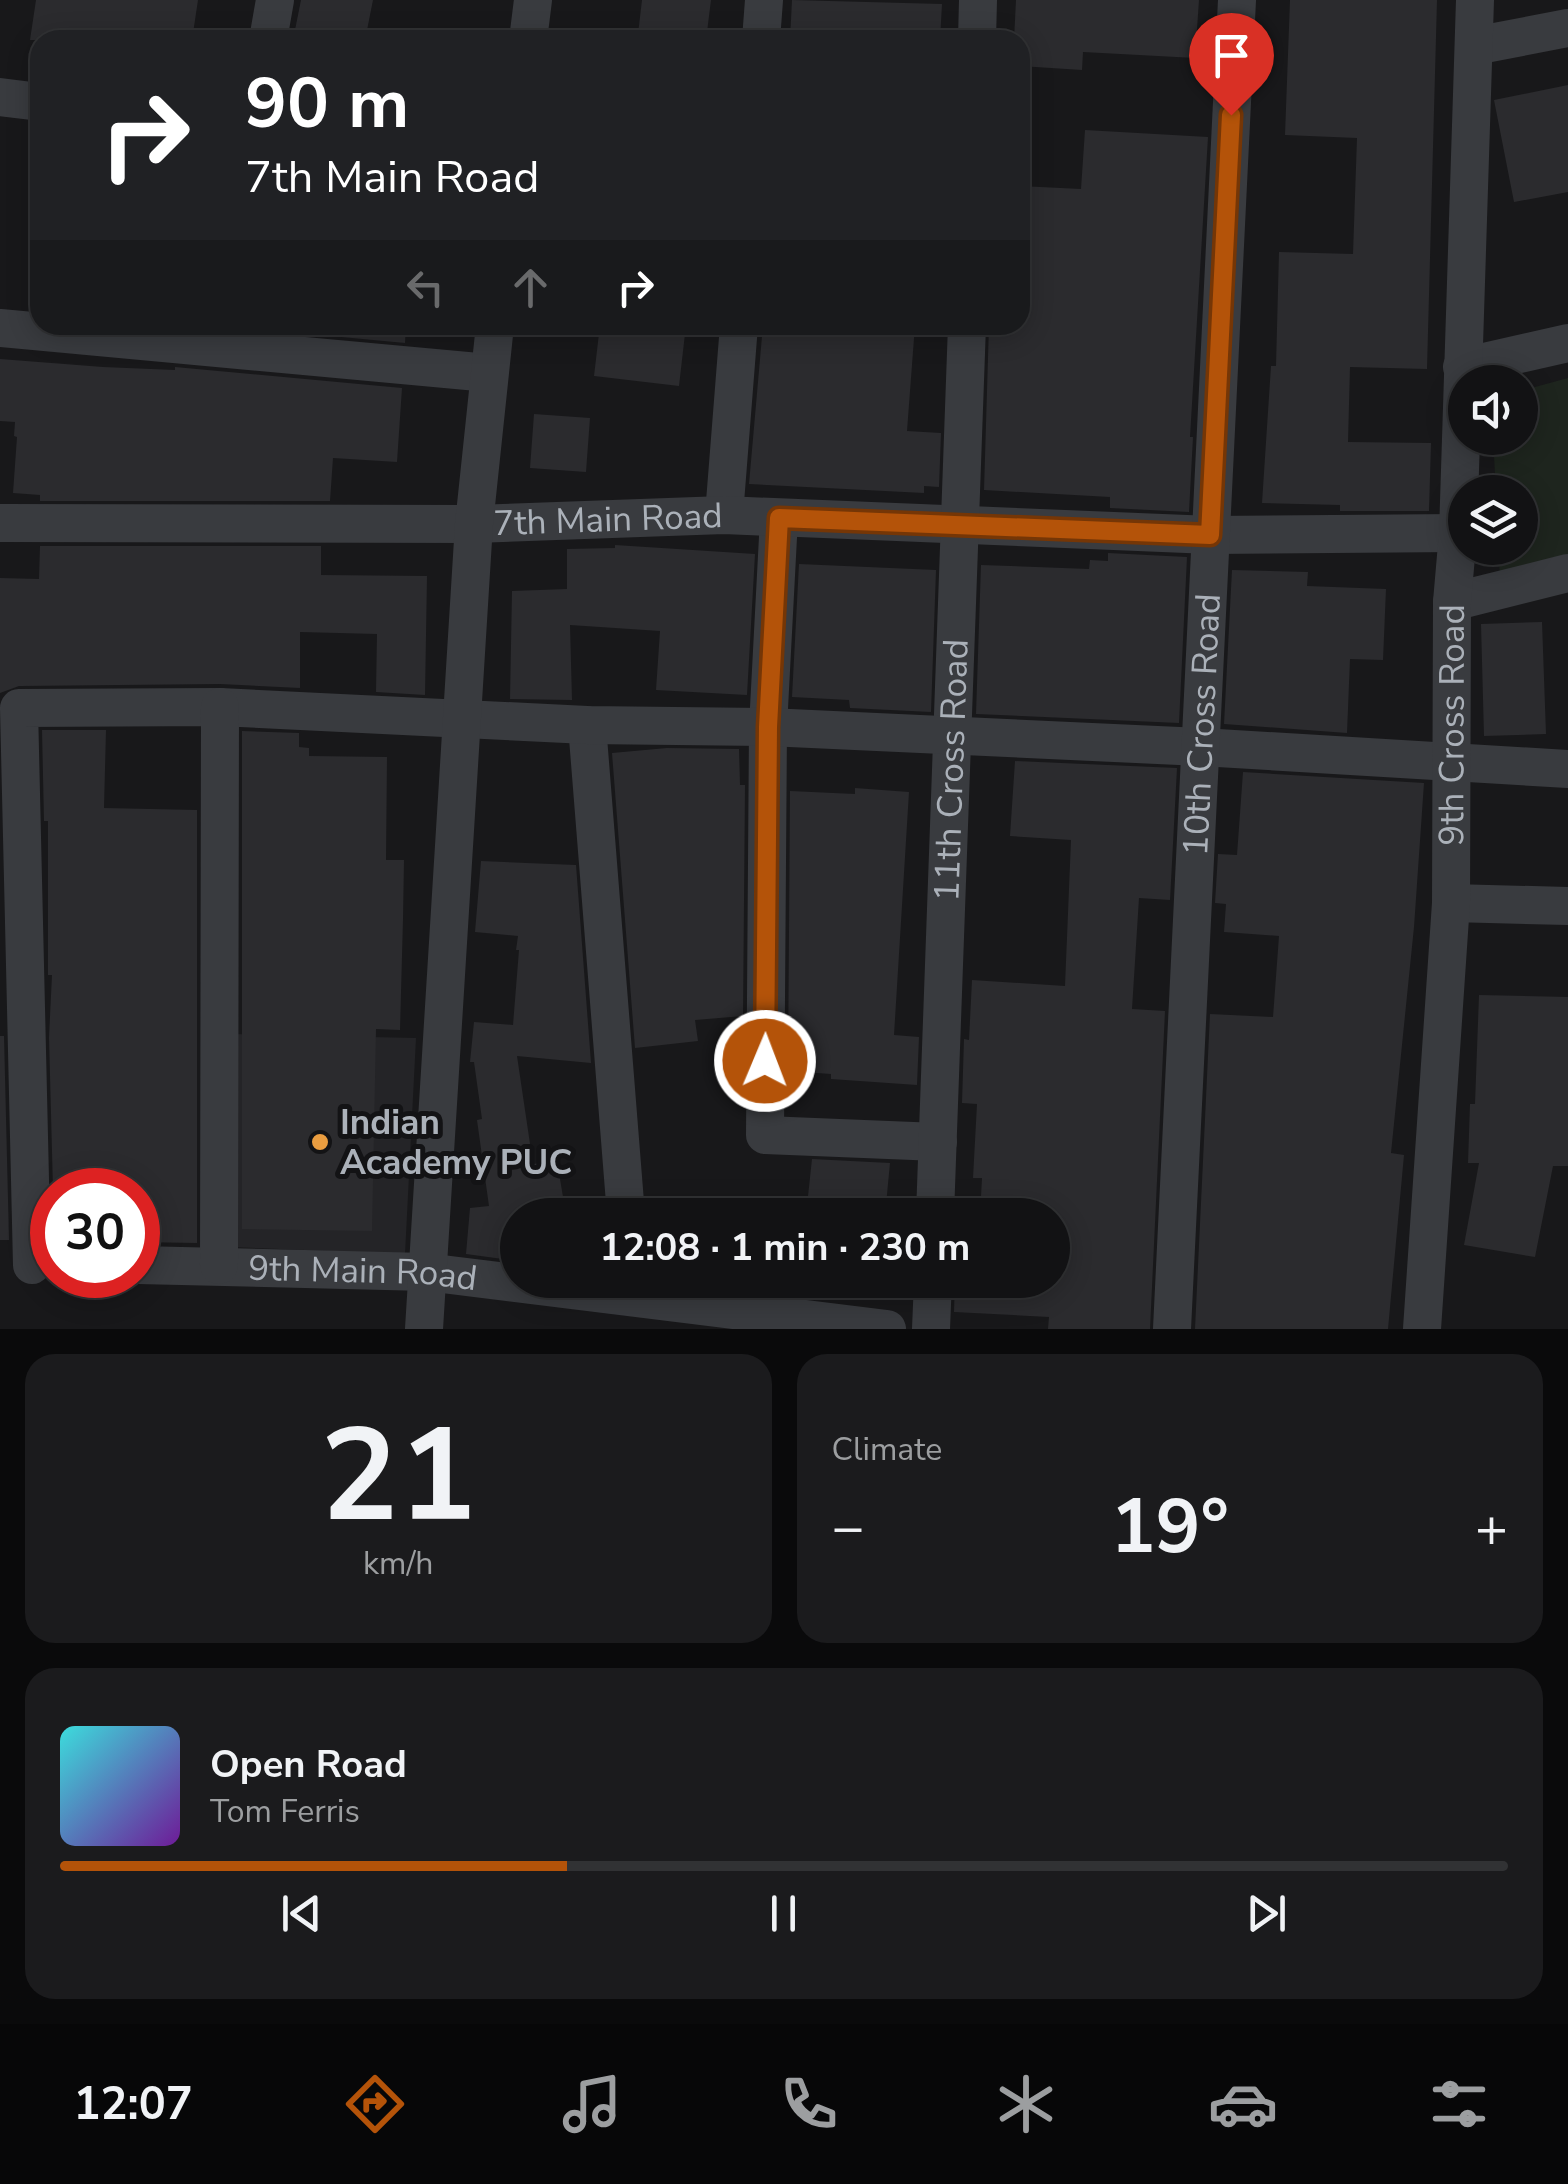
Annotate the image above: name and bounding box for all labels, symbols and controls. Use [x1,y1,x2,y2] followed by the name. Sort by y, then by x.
[1189,13,1274,116] pin
[1204,28,1259,83] icon: arrive
[245,56,409,152] text: 90 m
[80,70,210,200] icon: right
[245,147,539,208] text: 7th Main Road
[398,260,453,315] icon: left
[503,260,558,315] icon: ahead
[608,260,663,315] icon: right
[1448,365,1538,565] map controls
[1448,365,1538,455] button: sound
[1448,475,1538,565] button: layers
[493,492,723,547] street label: 7th Main Road
[1172,592,1231,857] street label: 10th Cross Road
[1428,604,1475,846] street label: 9th Cross Road
[923,638,979,902] street label: 11th Cross Road
[713,1009,817,1113] position arrow
[340,1099,572,1186] place label: Indian Academy PUC
[309,1131,331,1153] marker: Indian Academy PUC
[30,1168,160,1298] speed limit sign: 30
[600,1222,970,1273] text: 12:08 · 1 min · 230 m
[248,1244,480,1302] street label: 9th Main Road
[320,1388,476,1565] text: 21
[832,1428,942,1471] text: Climate
[1111,1476,1229,1578] text: 19°
[832,1490,865,1565] text: −
[1475,1490,1508,1565] text: +
[363,1542,434,1585] text: km/h
[210,1739,407,1790] text: Open Road
[210,1790,360,1833] text: Tom Ferris
[274,1886,329,1941] icon: previous
[756,1886,811,1941] icon: pause
[1239,1886,1294,1941] icon: next
[340,2069,410,2139] icon: directions
[557,2069,627,2139] icon: music
[774,2069,844,2139] icon: phone
[991,2069,1061,2139] icon: climate
[1208,2069,1278,2139] icon: car
[1424,2069,1494,2139] icon: filters
[73,2074,193,2135] text: 12:07

